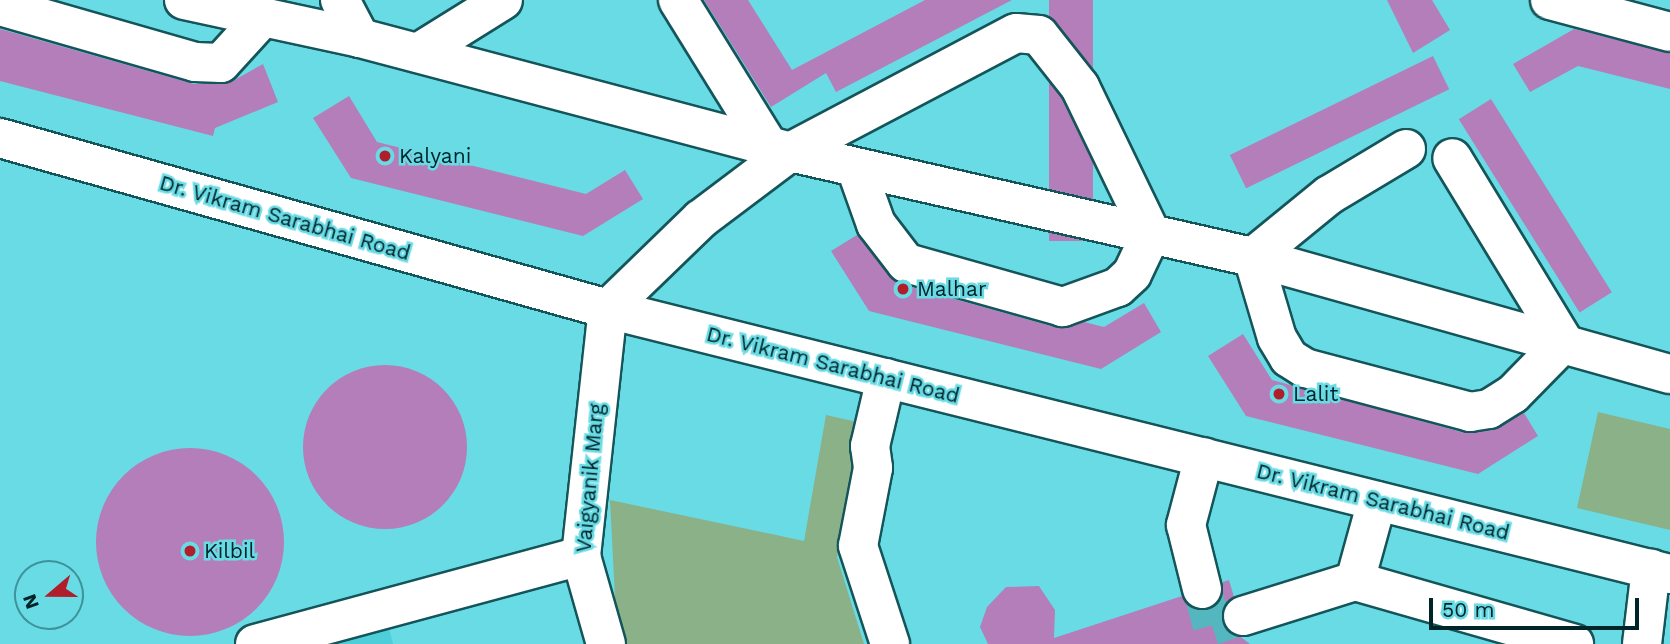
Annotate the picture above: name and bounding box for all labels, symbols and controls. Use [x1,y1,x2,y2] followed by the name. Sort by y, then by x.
[399,143,471,169] place label: Kalyani
[377,148,393,164] marker: Kalyani
[156,170,414,266] street label: Dr. Vikram Sarabhai Road
[917,276,987,302] place label: Malhar
[895,281,911,297] marker: Malhar
[704,321,962,409] street label: Dr. Vikram Sarabhai Road
[1293,381,1338,407] place label: Lalit
[1271,386,1287,402] marker: Lalit
[571,402,609,554] street label: Vaigyanik Marg
[1254,458,1512,546] street label: Dr. Vikram Sarabhai Road
[204,538,255,564] place label: Kilbil
[182,543,198,559] marker: Kilbil
[14,560,84,630] north arrow
[1432,584,1642,628] scale bar
[17,591,44,612] text: N
[1442,597,1494,622] text: 50 m

